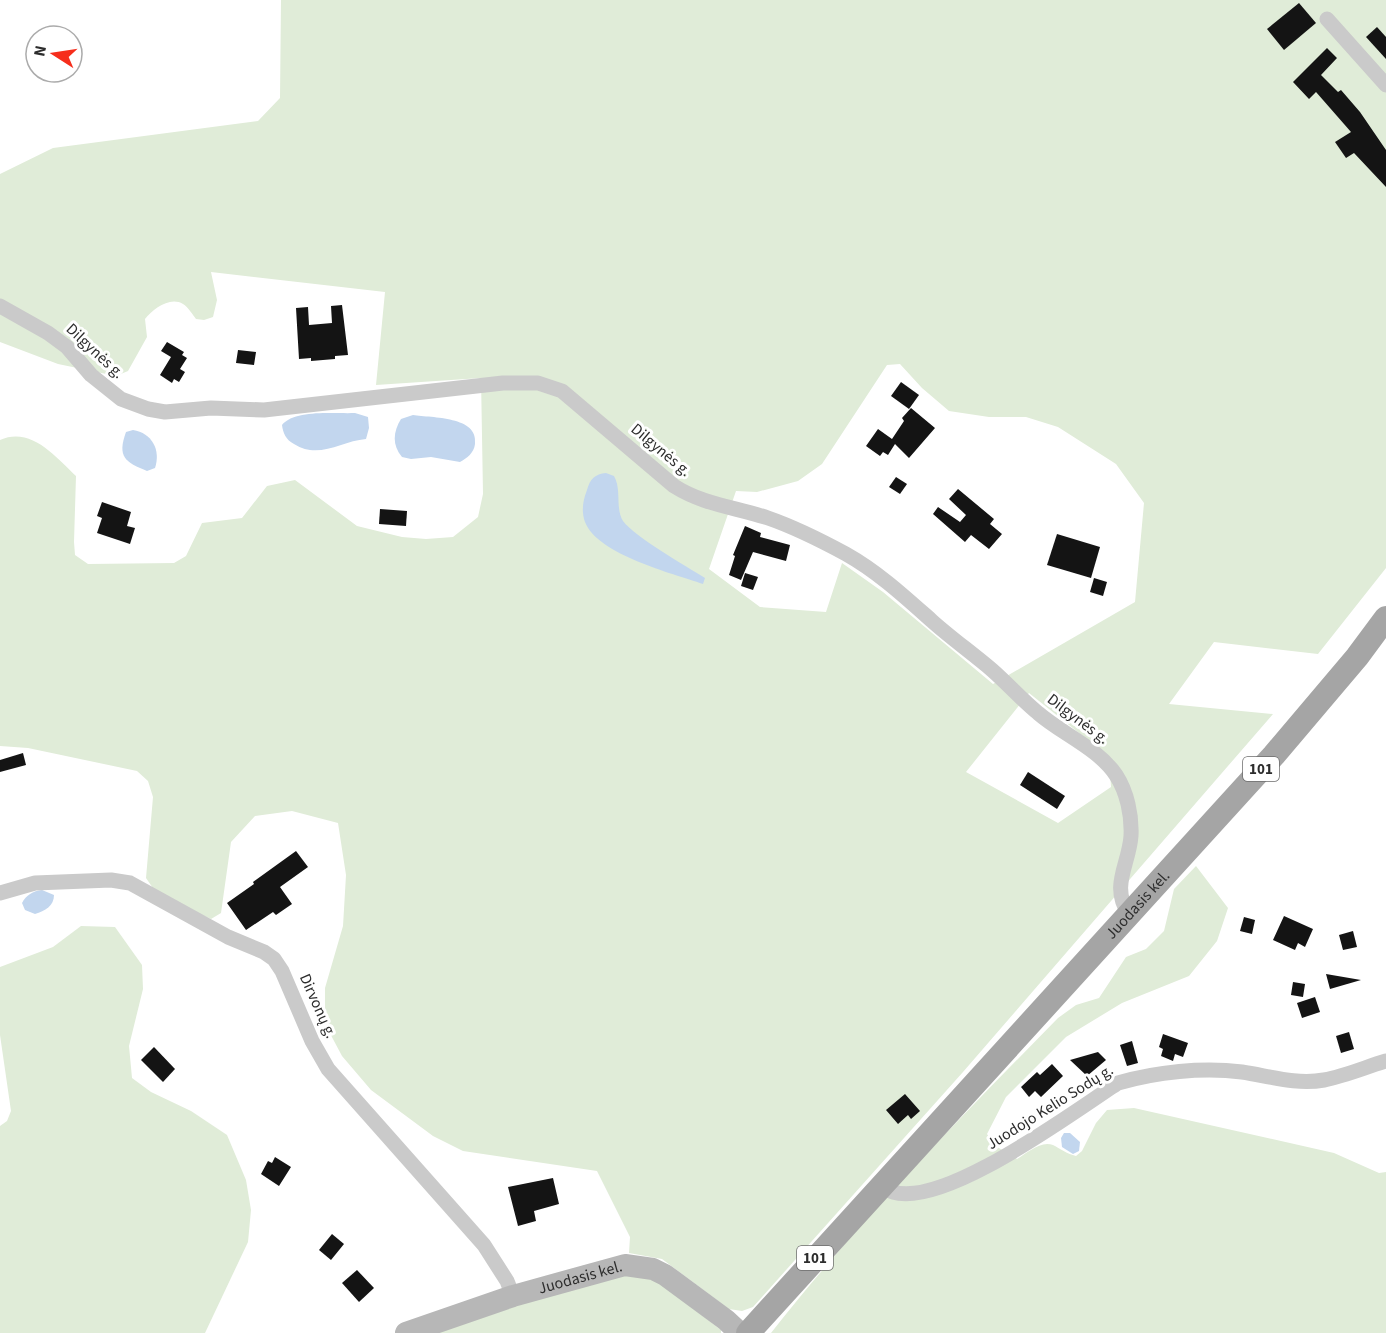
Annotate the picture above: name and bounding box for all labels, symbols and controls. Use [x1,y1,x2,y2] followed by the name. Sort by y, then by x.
[24,24,84,84] north arrow
[28,44,52,59] text: N
[61,318,129,384] street label: Dilgynės g.
[626,418,696,482] street label: Dilgynės g.
[1043,688,1113,750] street label: Dilgynės g.
[1243,757,1279,781] road number: 101
[1101,865,1175,944] street label: Juodasis kel.
[294,970,342,1042] street label: Dirvonų g.
[983,1059,1117,1155] street label: Juodojo Kelio Sodų g.
[797,1246,833,1270] road number: 101
[536,1255,625,1299] street label: Juodasis kel.

